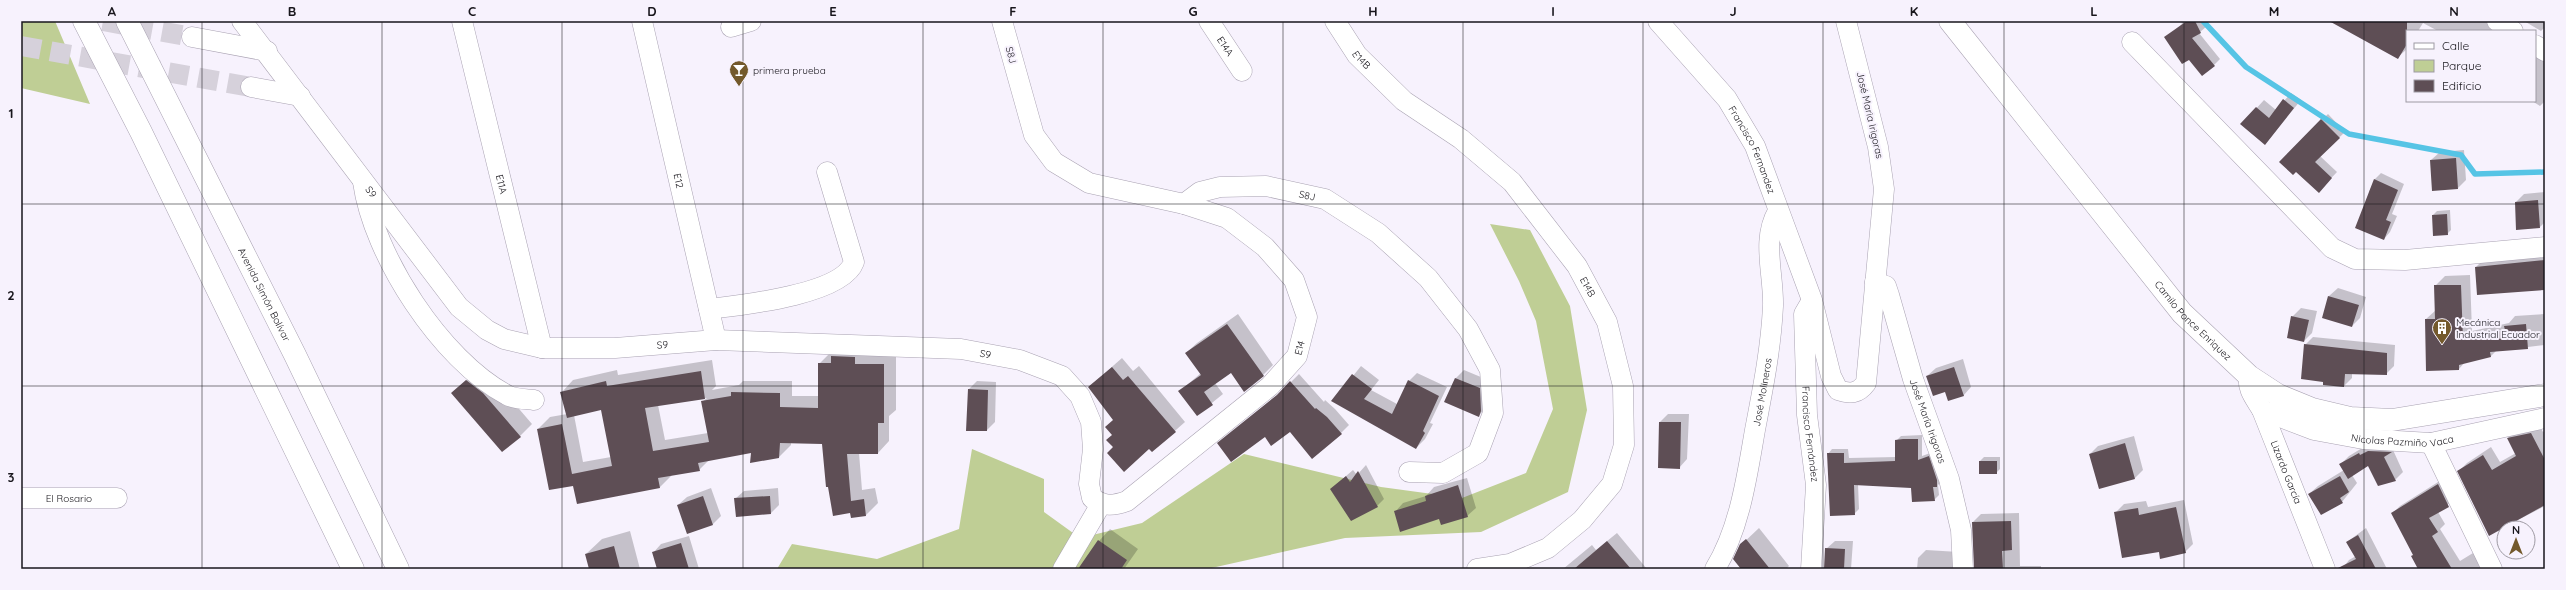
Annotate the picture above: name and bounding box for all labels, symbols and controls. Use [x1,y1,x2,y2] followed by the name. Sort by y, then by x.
[108,3,117,19] text: A
[288,3,296,19] text: B
[468,3,476,19] text: C
[647,3,657,19] text: D
[829,3,837,19] text: E
[1009,3,1017,19] text: F
[1188,3,1198,19] text: G
[1368,3,1378,19] text: H
[1551,3,1555,19] text: I
[1729,3,1737,19] text: J
[1910,3,1919,19] text: K
[2090,3,2098,19] text: L
[2269,3,2279,19] text: M
[2449,3,2459,19] text: N
[2406,30,2536,102] legend
[1214,34,1237,59] street label: E14A
[2442,38,2470,53] text: Calle
[1003,45,1019,65] street label: S8J
[1349,48,1374,72] street label: E14B
[2442,58,2482,73] text: Parque
[728,59,750,87] bar icon: primera prueba
[753,64,826,77] place label: primera prueba
[1854,70,1886,160] street label: José Maria Irigoras
[2442,78,2482,93] text: Edificio
[1726,103,1779,196] street label: Francisco Fernandez
[8,105,14,121] text: 1
[671,172,687,190] street label: E12
[493,173,511,196] street label: E11A
[363,183,380,200] street label: S9
[1298,187,1317,203] street label: S8J
[235,245,294,344] street label: Avenida Simón Bolívar
[1577,274,1599,299] street label: E14B
[2152,278,2235,363] street label: Camilo Ponce Enrìquez
[7,287,15,303] text: 2
[2456,316,2540,341] place label: Mecánica Industrial Ecuador
[2431,317,2453,345] building icon: Mecánica Industrial Ecuador
[656,337,669,351] street label: S9
[1291,339,1307,356] street label: E14
[979,346,993,361] street label: S9
[1749,357,1774,427] street label: José Molineros
[1907,377,1949,465] street label: José María Irigoras
[1800,386,1822,483] street label: Francisco Fernández
[2350,430,2455,450] street label: Nicolas Pazmiño Vaca
[2268,438,2305,506] street label: Lizardo García
[8,469,15,485] text: 3
[46,492,92,505] street label: El Rosario
[2496,520,2536,560] north arrow
[2512,523,2520,537] text: N

